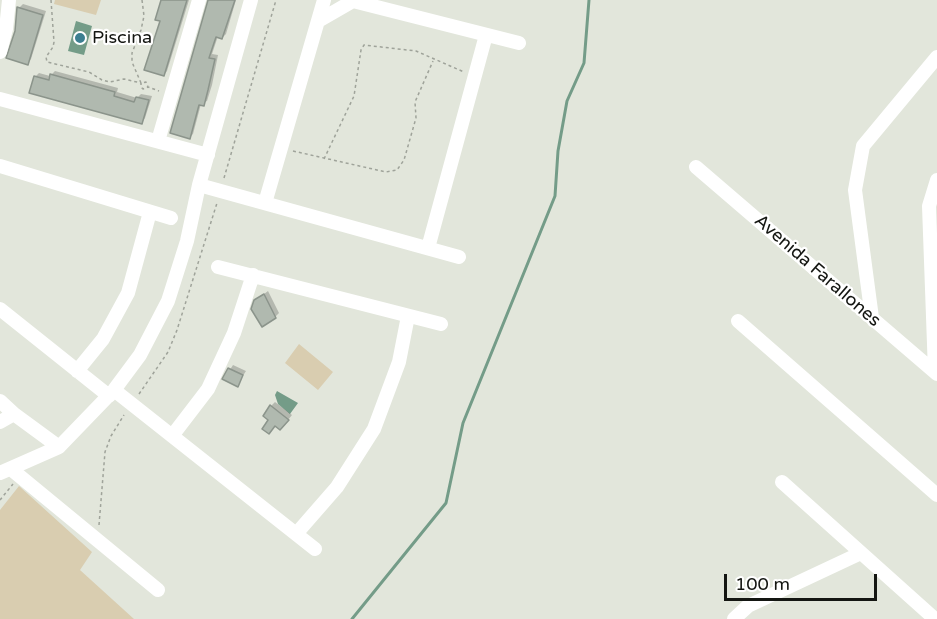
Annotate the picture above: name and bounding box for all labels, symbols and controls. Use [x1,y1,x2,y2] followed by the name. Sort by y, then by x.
[92,27,152,49] place label: Piscina
[73,31,87,45] marker: Piscina
[749,210,885,332] street label: Avenida Farallones
[727,562,880,600] scale bar
[735,573,790,595] text: 100 m

